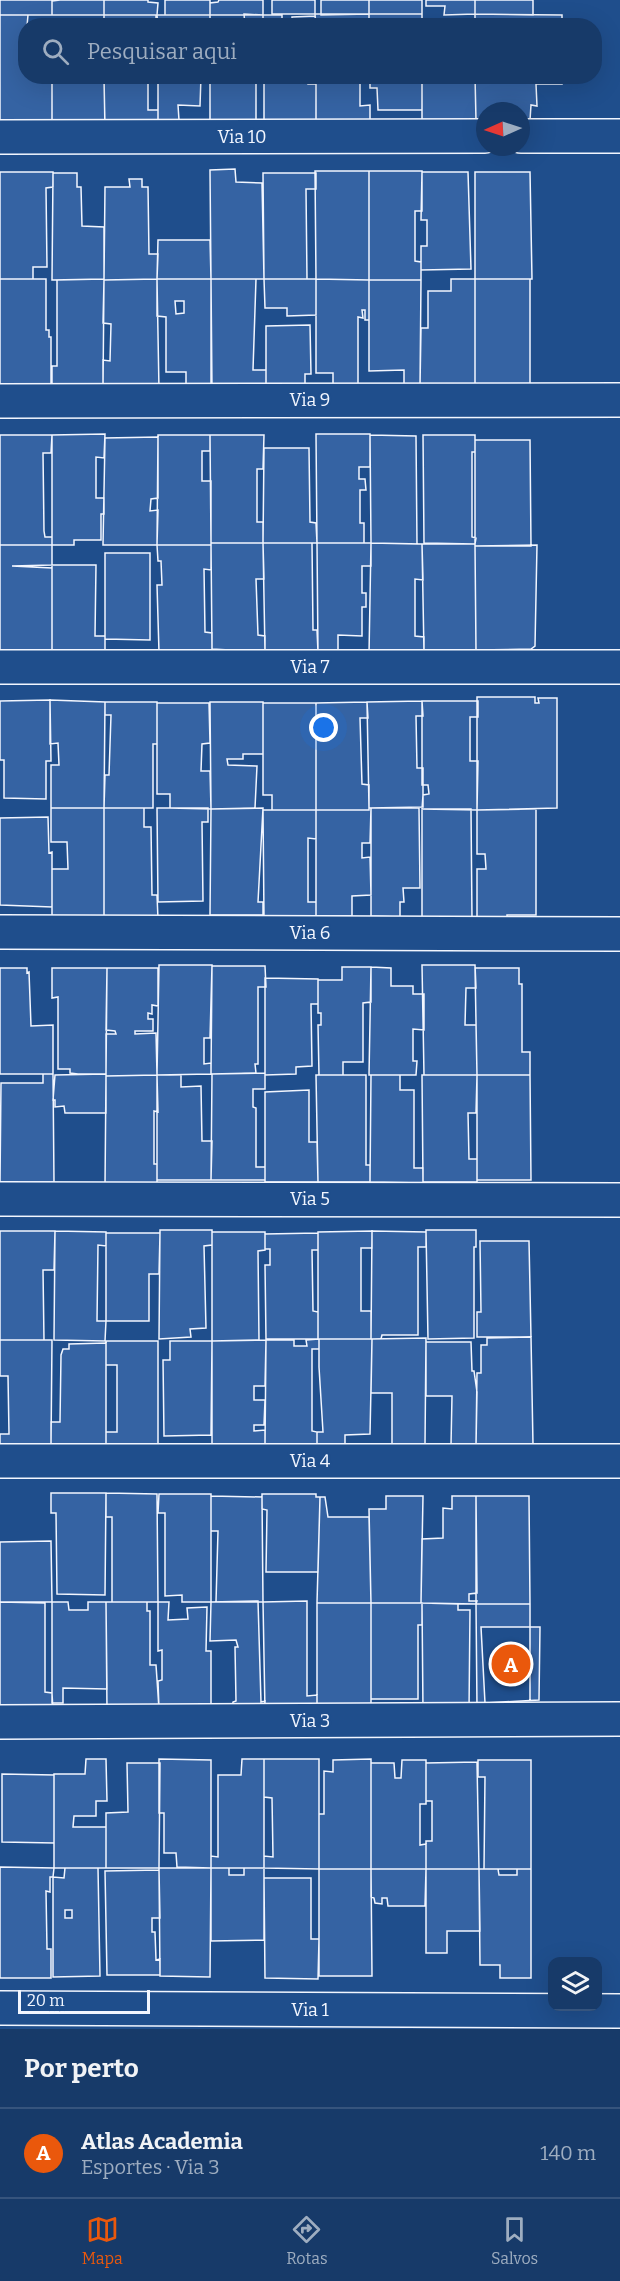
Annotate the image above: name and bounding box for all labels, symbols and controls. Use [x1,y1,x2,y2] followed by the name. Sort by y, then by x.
[18,18,602,84] search box
[39,35,72,68] icon: search
[87,38,237,65] text: Pesquisar aqui
[476,102,530,156] north arrow
[217,126,267,148] street label: Via 10
[290,389,330,411] street label: Via 9
[290,656,330,678] street label: Via 7
[309,713,338,742] your location
[290,922,330,944] street label: Via 6
[290,1188,330,1210] street label: Via 5
[290,1450,331,1472] street label: Via 4
[492,1642,530,1686] pin: A
[290,1710,330,1732] street label: Via 3
[548,1957,602,2011] map controls
[548,1957,602,2011] button: layers
[18,1987,150,2014] scale bar
[27,1991,64,2010] text: 20 m
[291,1999,329,2021] street label: Via 1
[24,2053,139,2084] text: Por perto
[81,2128,243,2155] text: Atlas Academia
[36,2141,51,2165] text: A
[540,2141,596,2165] text: 140 m
[81,2155,220,2179] text: Esportes · Via 3
[82,2213,123,2268] tab: Mapa
[286,2213,328,2268] tab: Rotas
[491,2213,538,2268] tab: Salvos

